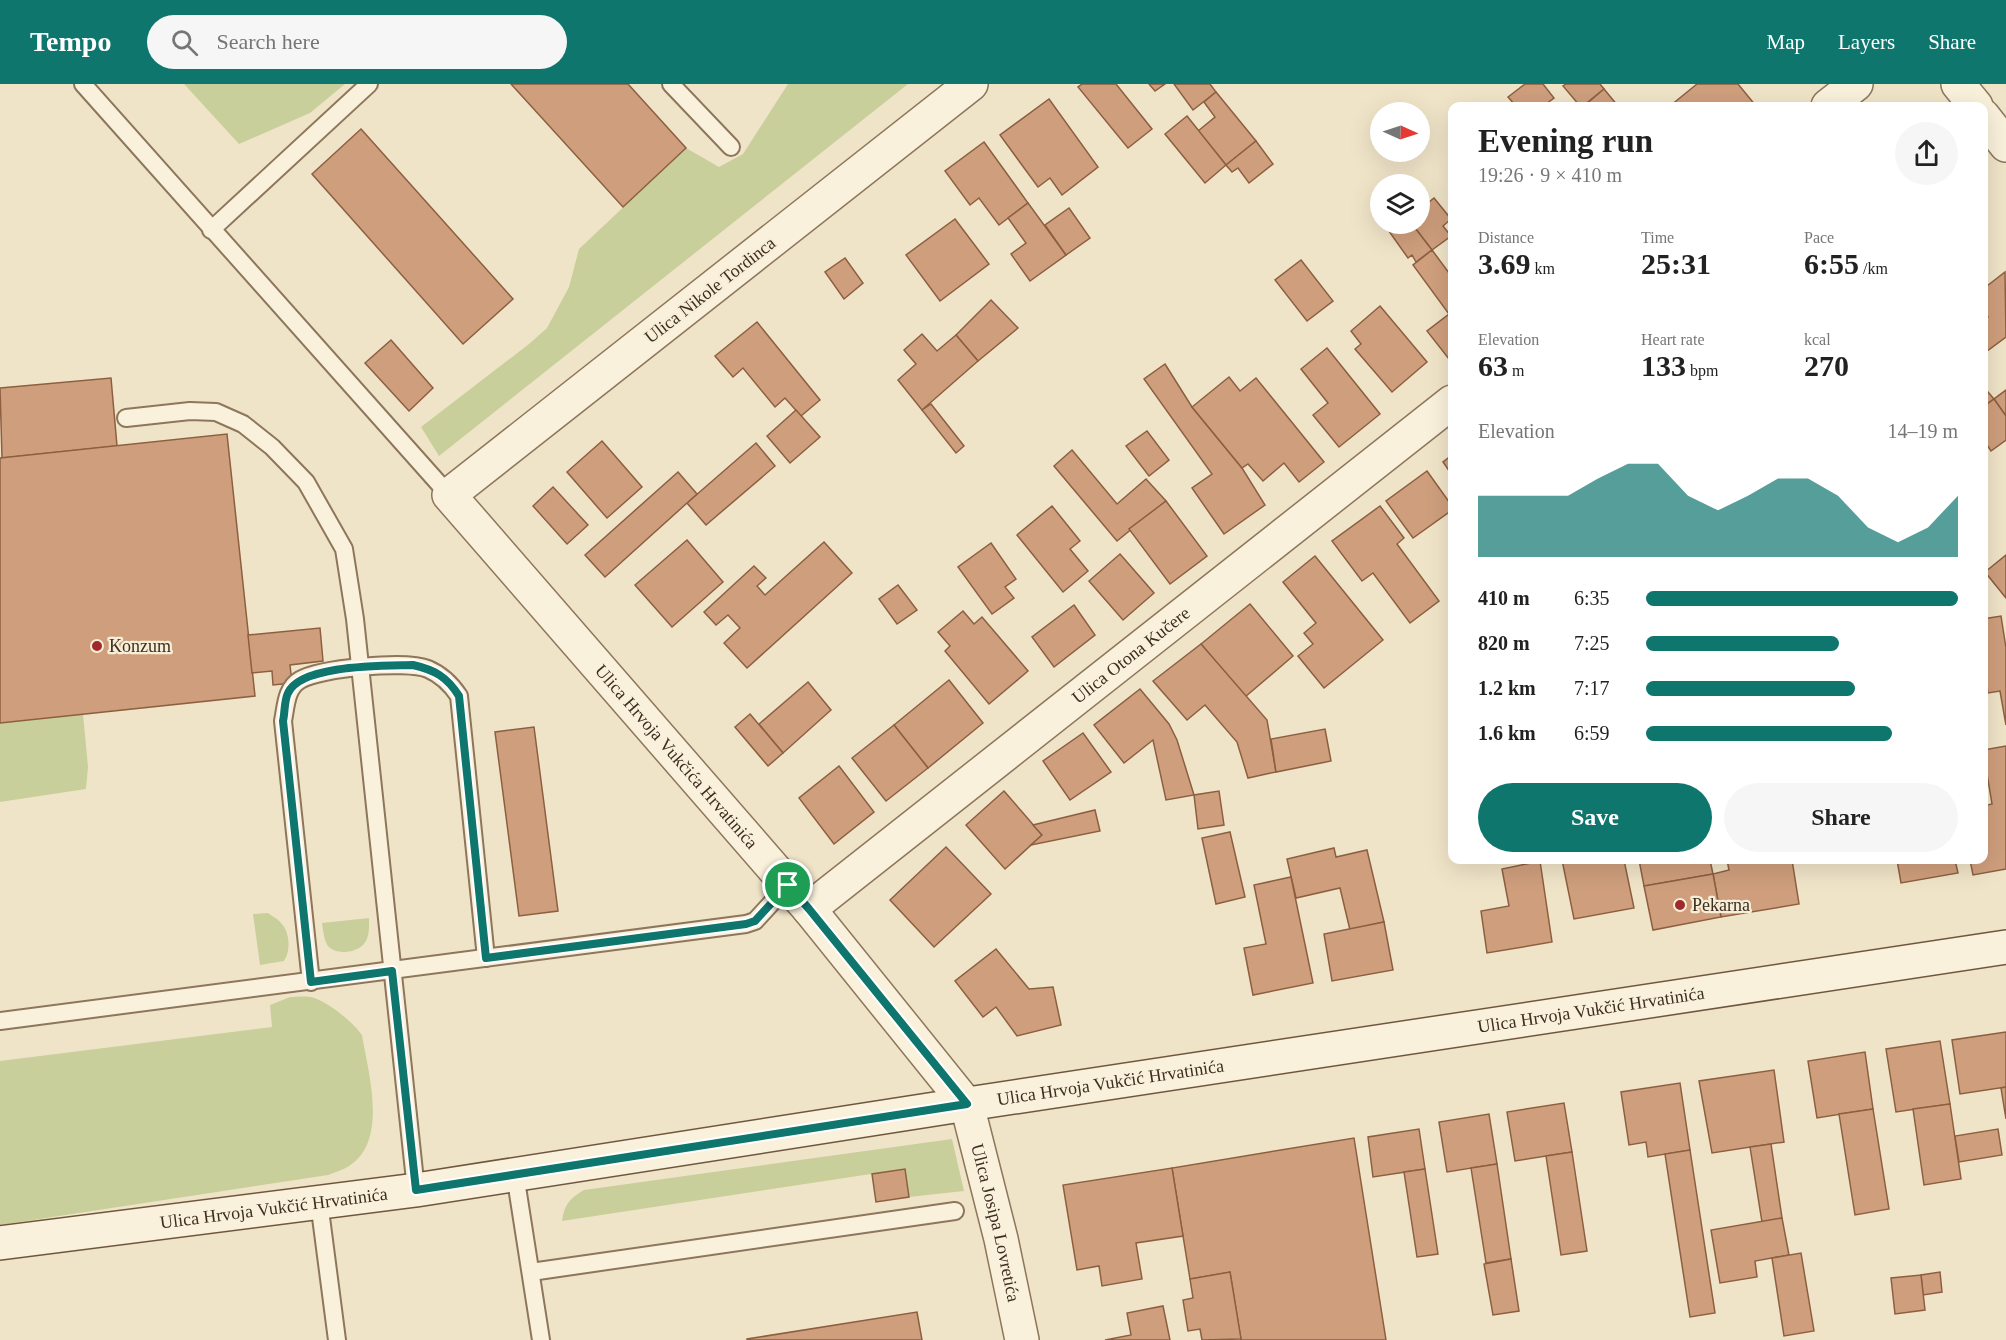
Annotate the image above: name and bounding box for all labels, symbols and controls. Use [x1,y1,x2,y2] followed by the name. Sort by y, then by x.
[147,15,567,69] search box
[30,26,111,57] text: Tempo
[168,26,201,59] icon: search
[216,29,320,54] text: Search here
[1767,30,1805,54] text: Map
[1838,30,1895,54] text: Layers
[1928,30,1976,54] text: Share
[1370,102,1430,162] north arrow
[1370,102,1430,234] map controls
[1895,122,1958,185] button: share
[1478,123,1653,159] text: Evening run
[1478,164,1622,186] text: 19:26 · 9 × 410 m
[1370,174,1430,234] button: layers
[1478,229,1534,246] text: Distance
[1641,229,1674,246] text: Time
[1804,229,1834,246] text: Pace
[641,233,779,347] street label: Ulica Nikole Tordinca
[1478,247,1531,280] text: 3.69
[1641,247,1711,280] text: 25:31
[1804,247,1859,280] text: 6:55
[1531,260,1555,277] text: km
[1859,260,1888,277] text: /km
[1478,331,1539,348] text: Elevation
[1641,331,1705,348] text: Heart rate
[1804,331,1831,348] text: kcal
[1478,349,1508,382] text: 63
[1641,349,1686,382] text: 133
[1804,349,1849,382] text: 270
[1508,362,1524,379] text: m
[1686,362,1718,379] text: bpm
[1478,420,1555,442] text: Elevation
[1887,420,1958,442] text: 14–19 m
[1478,587,1530,609] text: 410 m
[1574,587,1610,609] text: 6:35
[1068,603,1194,708] street label: Ulica Otona Kučere
[1478,632,1530,654] text: 820 m
[1574,632,1610,654] text: 7:25
[109,636,171,656] place label: Konzum
[90,639,104,653] marker: Konzum
[591,660,762,853] street label: Ulica Hrvoja Vukčića Hrvatinića
[1478,677,1536,699] text: 1.2 km
[1574,677,1610,699] text: 7:17
[1478,722,1536,744] text: 1.6 km
[1574,722,1610,744] text: 6:59
[1478,783,1712,852] button: Save
[1724,783,1958,852] button: Share
[762,859,813,910] pin
[771,868,804,901] icon: arrive
[1692,895,1750,915] place label: Pekarna
[1673,898,1687,912] marker: Pekarna
[1476,983,1706,1037] street label: Ulica Hrvoja Vukčić Hrvatinića
[996,1055,1225,1109] street label: Ulica Hrvoja Vukčić Hrvatinića
[967,1141,1024,1304] street label: Ulica Josipa Lovretića
[159,1184,389,1233] street label: Ulica Hrvoja Vukčić Hrvatinića

